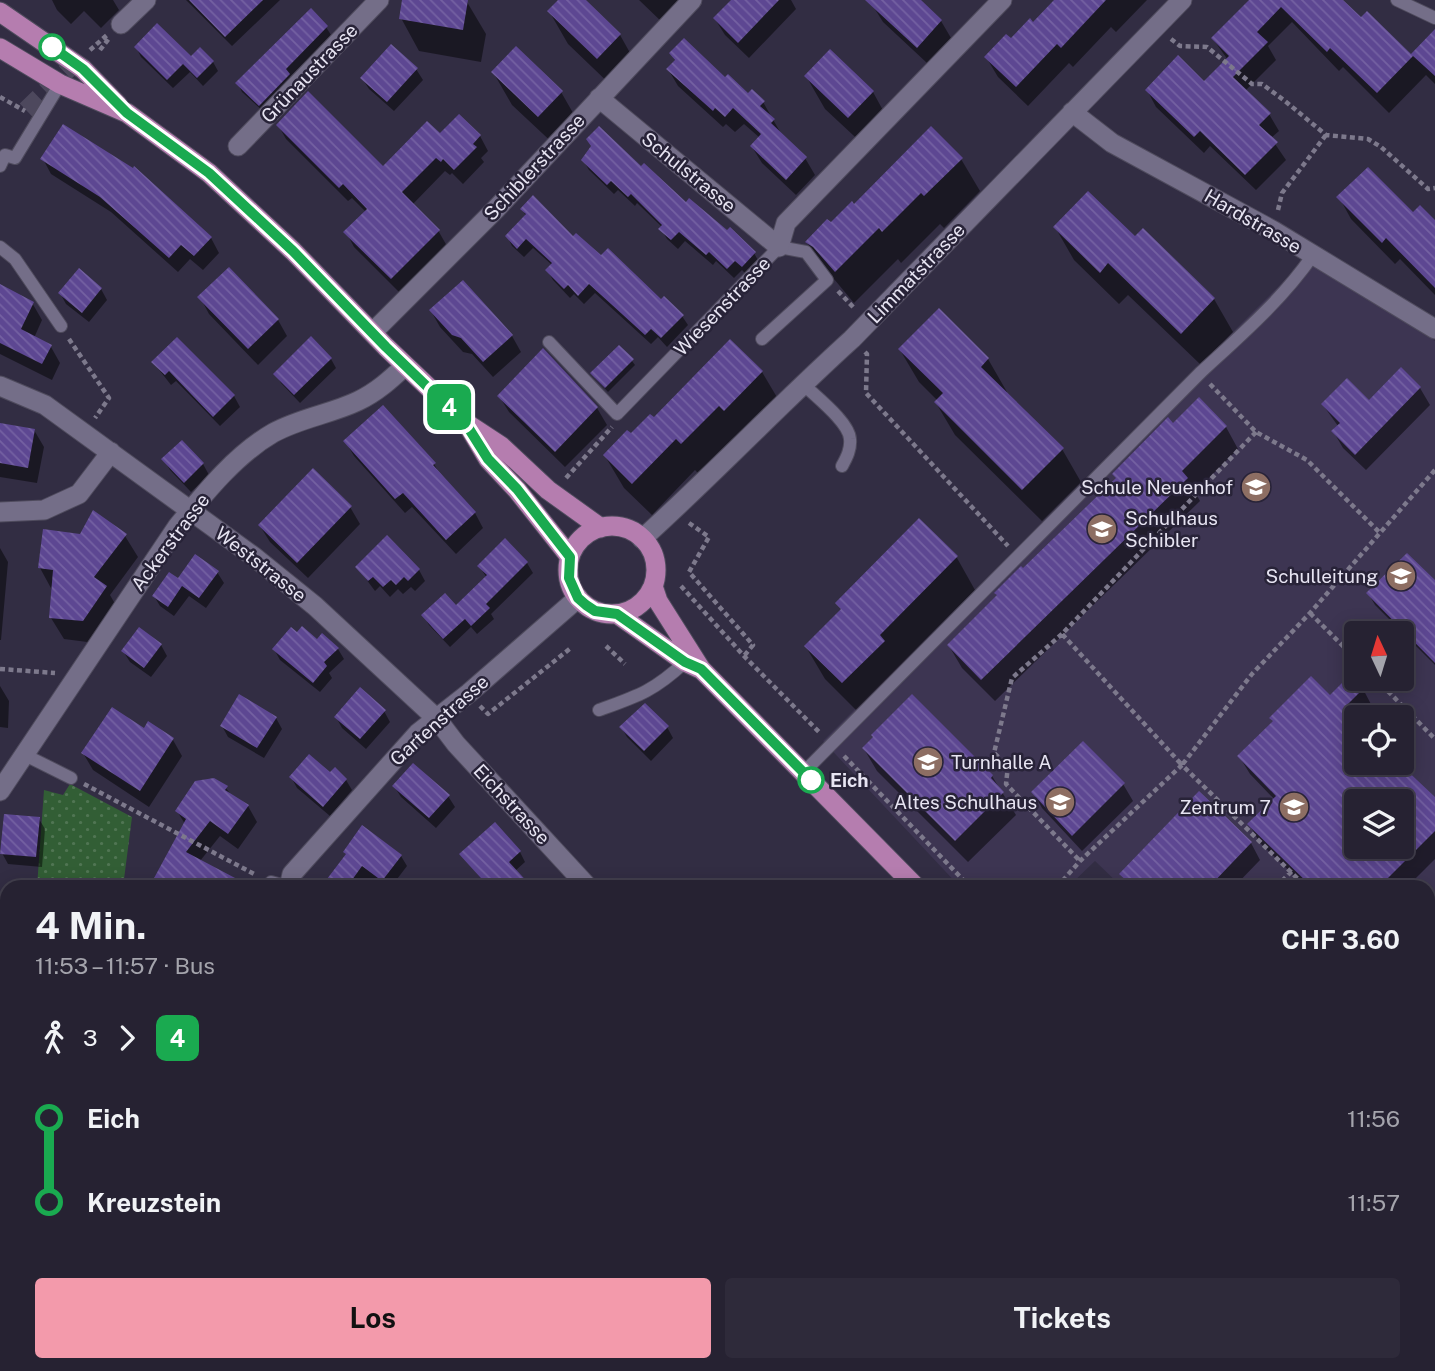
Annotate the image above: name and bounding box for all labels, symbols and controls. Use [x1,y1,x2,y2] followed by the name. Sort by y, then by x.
[256,19,362,127] street label: Grünaustrasse
[39,34,65,60] unlabelled marker
[479,109,589,225] street label: Schiblerstrasse
[637,127,741,217] street label: Schulstrasse
[1201,185,1305,257] street label: Hardstrasse
[863,218,969,328] street label: Limmatstrasse
[669,252,775,360] street label: Wiesenstrasse
[426,384,472,430] line badge: 4
[441,393,457,421] text: 4
[1239,470,1273,504] school or university icon: Schule Neuenhof
[1081,476,1233,498] place label: Schule Neuenhof
[126,489,214,595] street label: Ackerstrasse
[1125,507,1218,551] place label: Schulhaus Schibler
[1085,512,1119,546] school or university icon: Schulhaus Schibler
[211,522,311,606] street label: Weststrasse
[1384,559,1418,593] school or university icon: Schulleitung
[1266,565,1378,587] place label: Schulleitung
[1344,621,1414,691] north arrow
[1344,621,1414,859] map controls
[385,670,493,770] street label: Gartenstrasse
[1344,705,1414,775] button: locate
[911,745,945,779] school or university icon: Turnhalle A
[951,751,1052,773] place label: Turnhalle A
[469,759,555,849] street label: Eichstrasse
[798,767,824,793] marker: Eich
[830,769,869,791] place label: Eich
[1043,785,1077,819] school or university icon: Altes Schulhaus
[1344,789,1414,859] button: layers
[1277,790,1311,824] school or university icon: Zentrum 7
[894,791,1037,813] place label: Altes Schulhaus
[1179,796,1271,818] place label: Zentrum 7
[35,903,146,948] text: 4 Min.
[1281,924,1400,955] text: CHF 3.60
[35,952,215,979] text: 11:53 – 11:57 · Bus
[35,1019,73,1057] icon: walk
[108,1019,146,1057] icon: forward
[83,1024,98,1051] text: 3
[170,1024,185,1052] text: 4
[87,1103,140,1134] text: Eich
[1347,1105,1400,1132] text: 11:56
[87,1187,221,1218] text: Kreuzstein
[1348,1189,1400,1216] text: 11:57
[35,1278,711,1358] button: Los
[725,1278,1400,1358] button: Tickets

